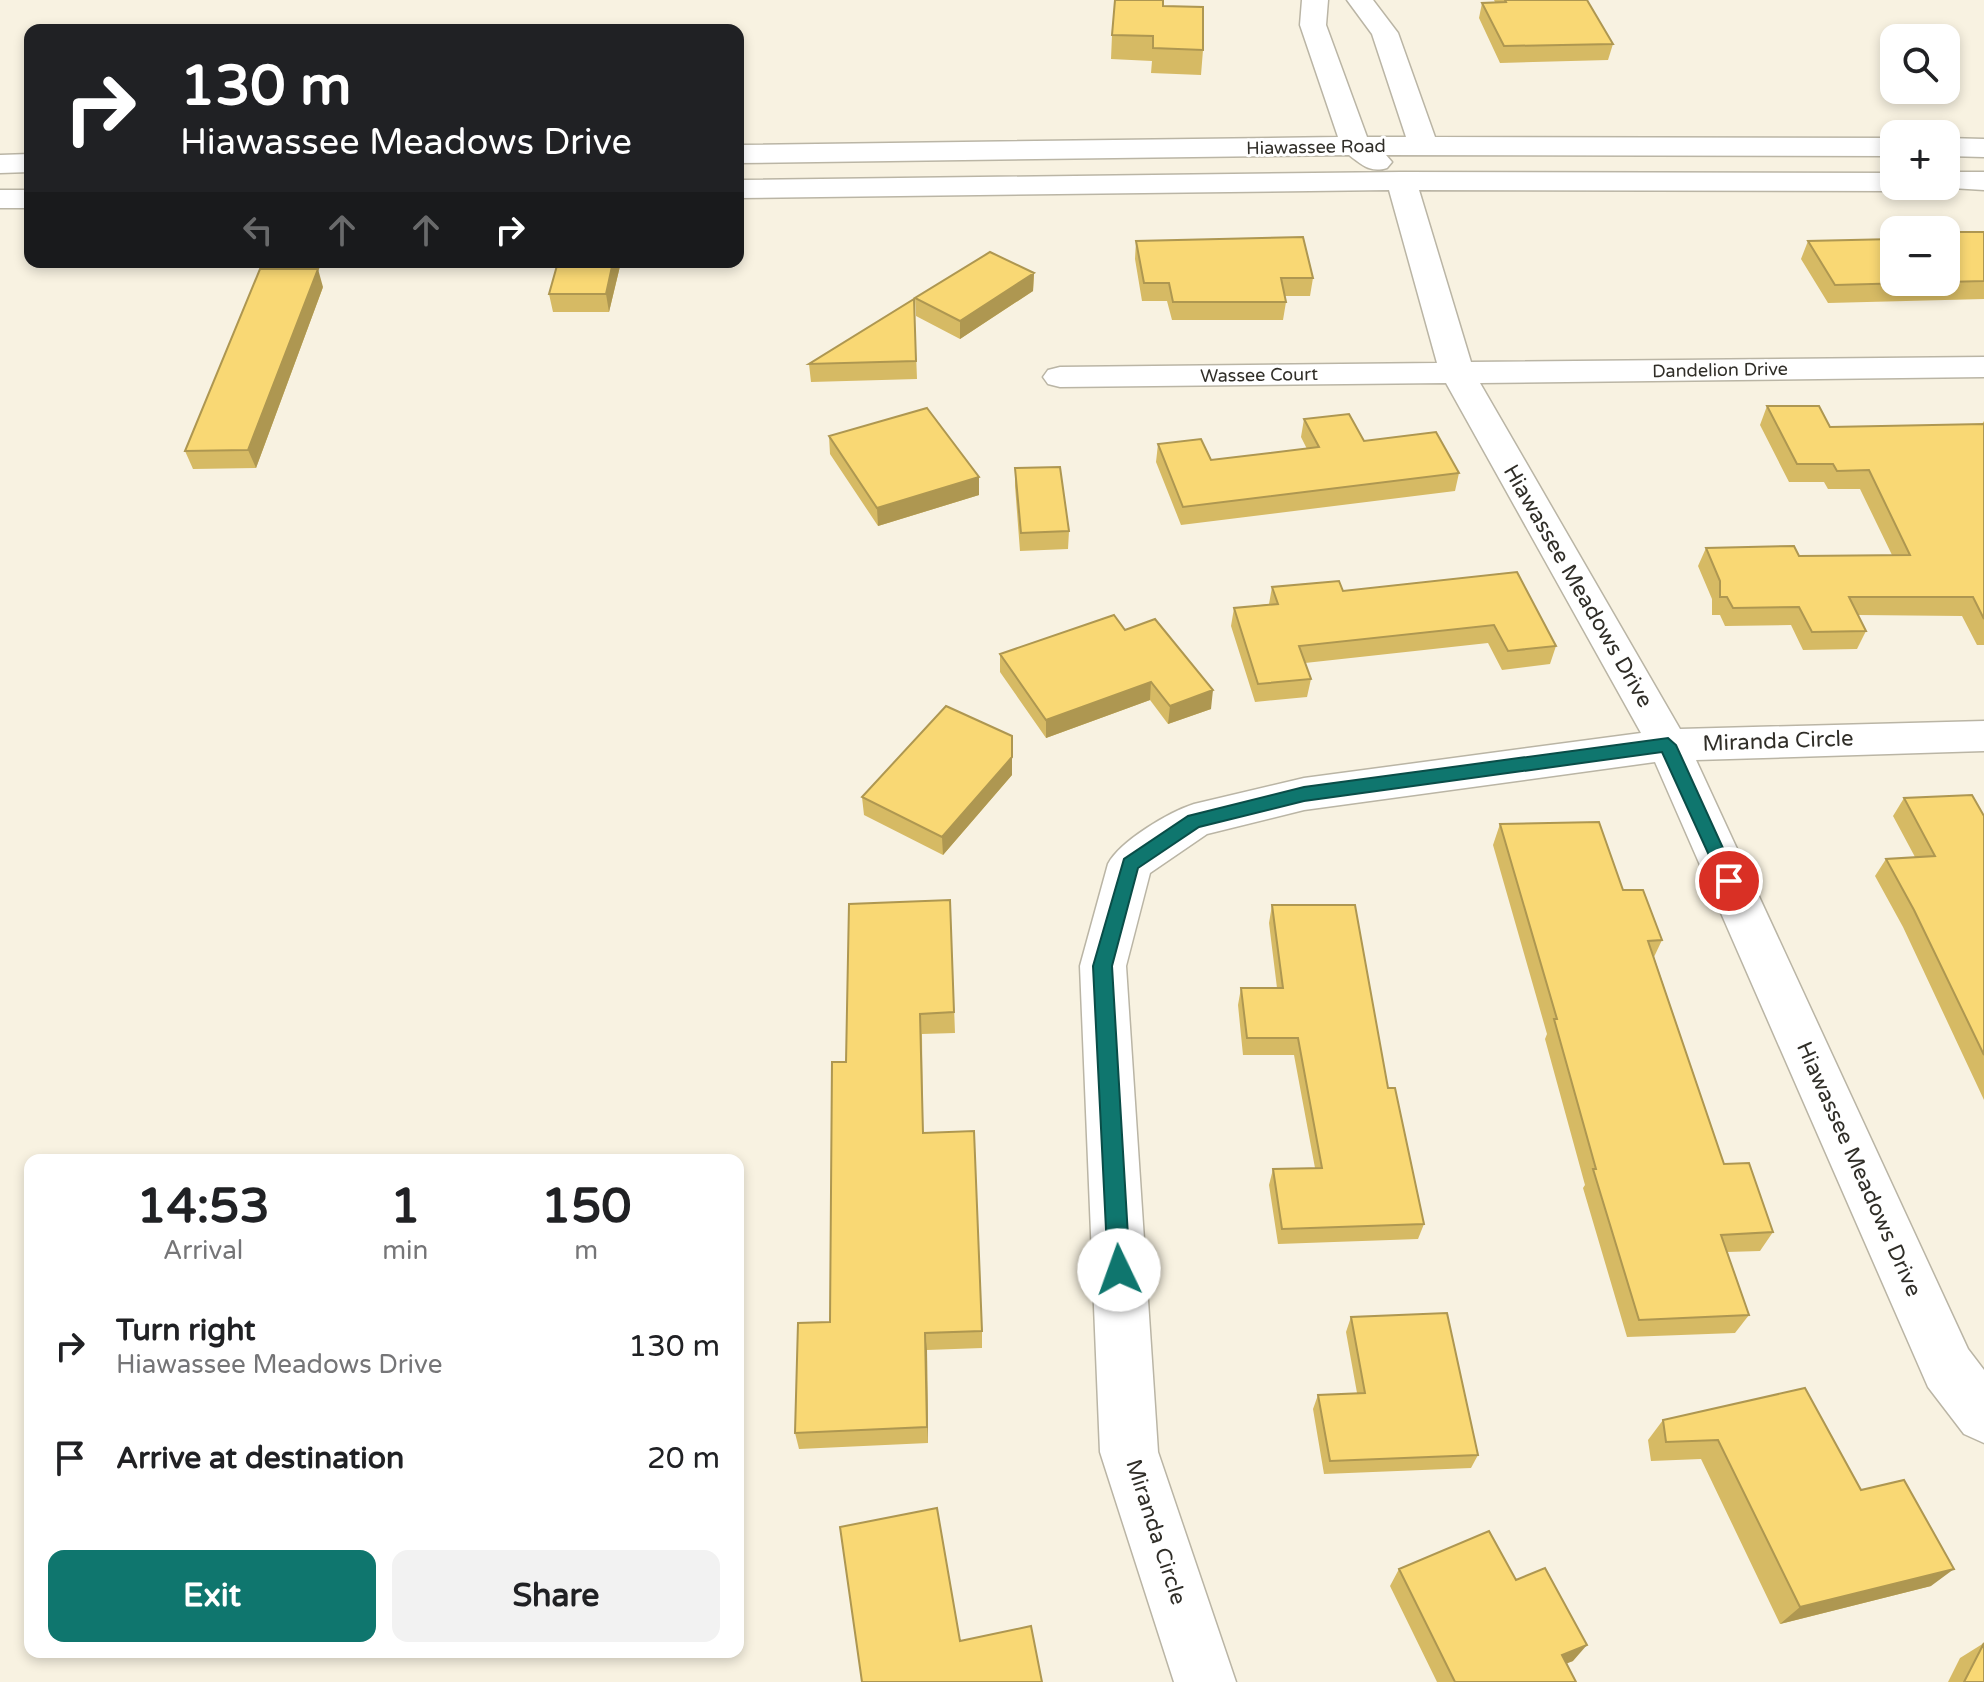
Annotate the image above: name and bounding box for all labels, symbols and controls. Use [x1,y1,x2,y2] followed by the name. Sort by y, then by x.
[1880,24,1960,296] map controls
[1880,24,1960,104] button: search
[180,53,351,120] text: 130 m
[48,56,152,160] icon: right
[1880,120,1960,200] button: +
[180,121,632,164] text: Hiawassee Meadows Drive
[1246,135,1386,159] street label: Hiawassee Road
[236,208,280,252] icon: left
[320,208,364,252] icon: ahead
[404,208,448,252] icon: ahead
[488,208,532,252] icon: right
[1880,216,1960,296] button: −
[1652,358,1788,382] street label: Dandelion Drive
[1200,363,1318,387] street label: Wassee Court
[1498,460,1658,712] street label: Hiawassee Meadows Drive
[1702,725,1854,757] street label: Miranda Circle
[1695,847,1763,915] pin
[1707,859,1751,903] icon: arrive
[1791,1038,1927,1300] street label: Hiawassee Meadows Drive
[137,1178,270,1236] text: 14:53
[390,1178,420,1236] text: 1
[541,1178,631,1236] text: 150
[1077,1228,1161,1312] position arrow
[163,1235,243,1266] text: Arrival
[382,1235,428,1266] text: min
[574,1235,598,1266] text: m
[116,1312,256,1349] text: Turn right
[48,1324,92,1368] icon: right
[628,1328,720,1365] text: 130 m
[116,1349,442,1380] text: Hiawassee Meadows Drive
[48,1436,92,1480] icon: arrive
[116,1440,404,1477] text: Arrive at destination
[647,1440,720,1477] text: 20 m
[1120,1456,1192,1608] street label: Miranda Circle
[48,1550,376,1642] button: Exit
[392,1550,720,1642] button: Share

